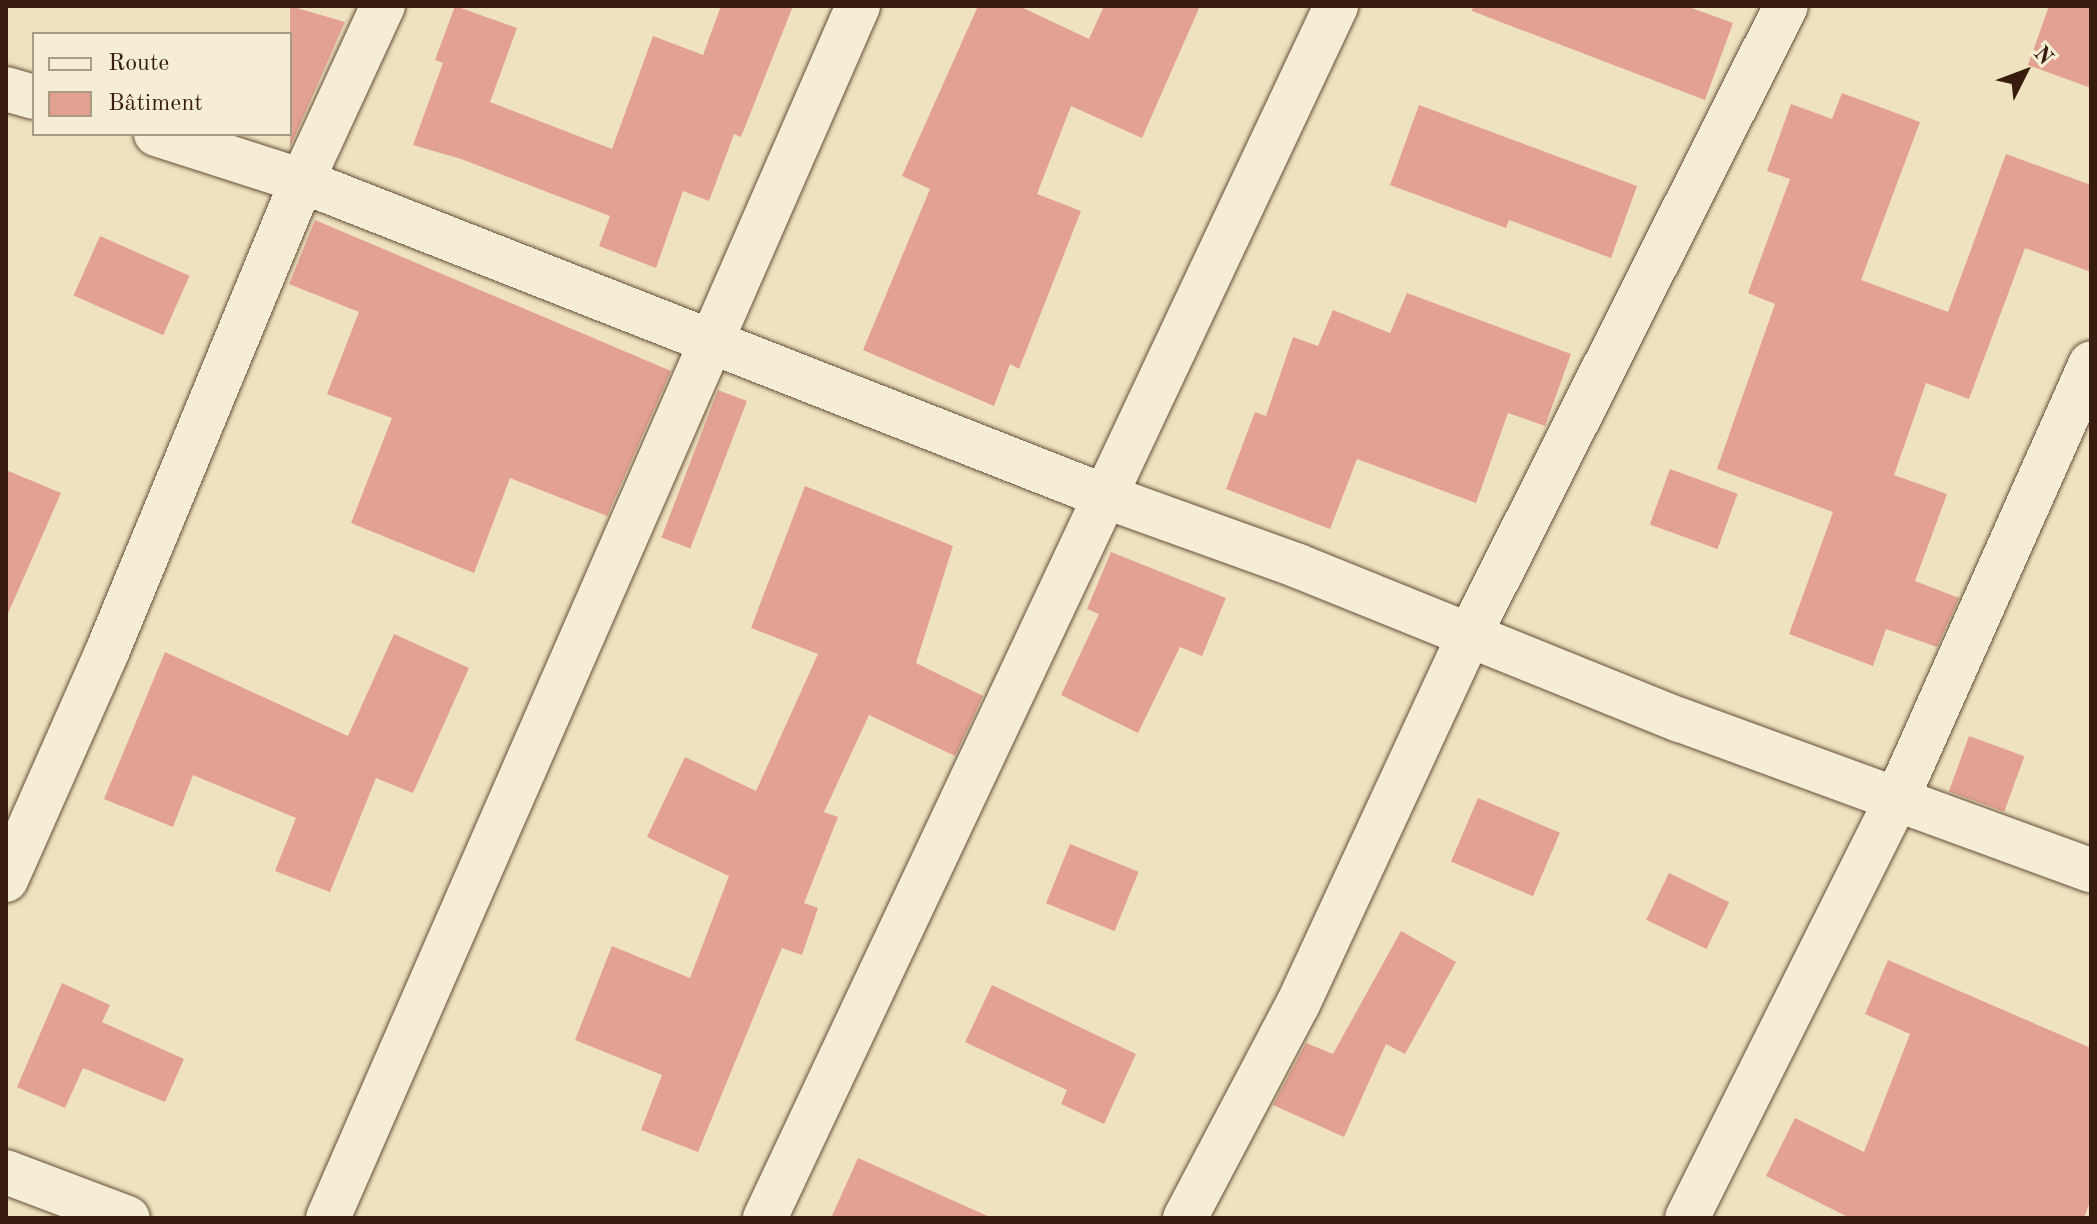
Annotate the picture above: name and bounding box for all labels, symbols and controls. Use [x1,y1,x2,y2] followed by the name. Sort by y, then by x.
[32,32,292,136] legend
[1985,32,2065,112] north arrow
[2029,42,2057,70] text: N
[108,52,169,76] text: Route
[108,92,203,116] text: Bâtiment

